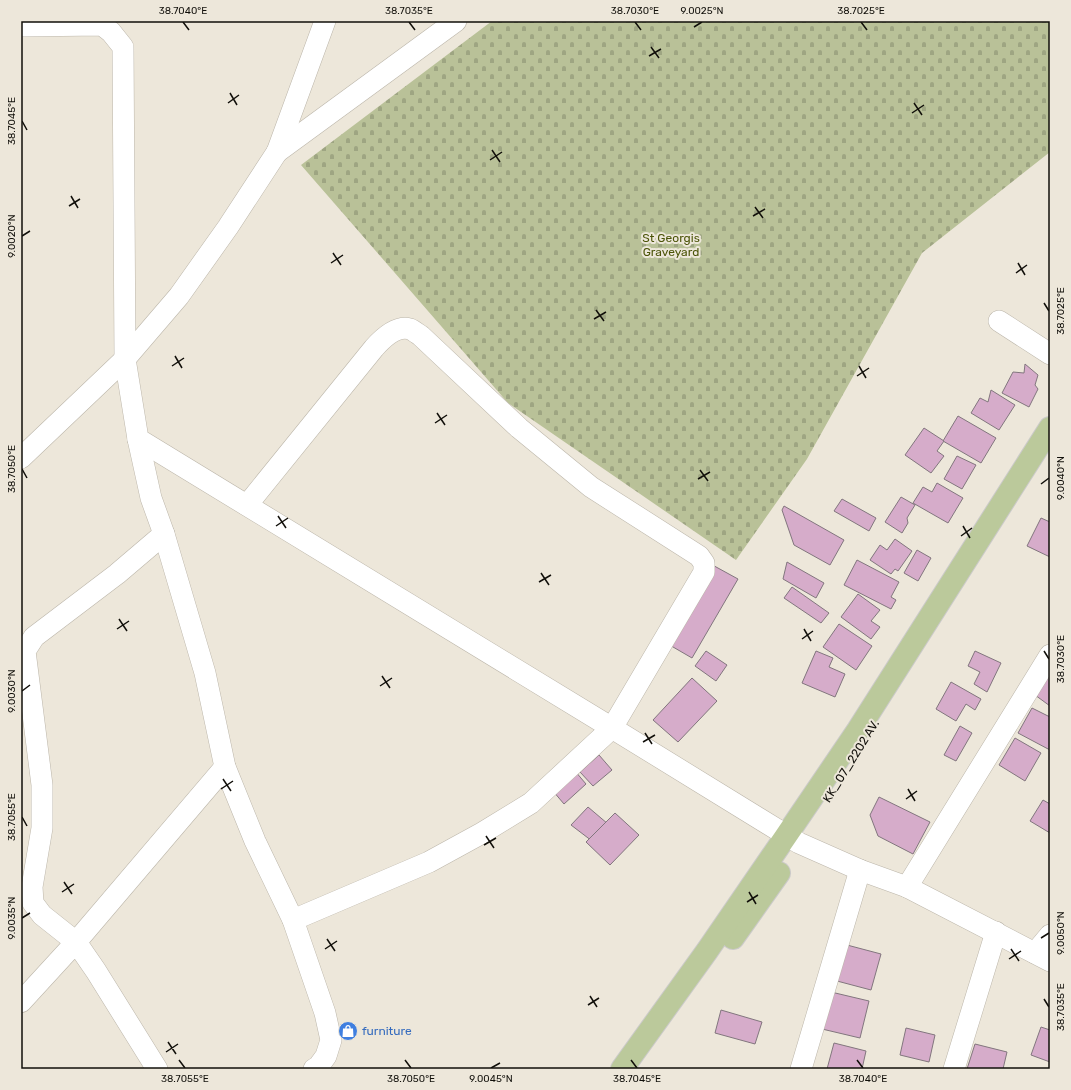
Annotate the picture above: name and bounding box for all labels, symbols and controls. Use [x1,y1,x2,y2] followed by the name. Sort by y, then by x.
[159,5,207,17] text: 38.7040°E
[385,5,433,17] text: 38.7035°E
[611,5,659,17] text: 38.7030°E
[681,5,724,17] text: 9.0025°N
[837,5,885,17] text: 38.7025°E
[6,97,18,145] text: 38.7045°E
[6,214,18,258] text: 9.0020°N
[642,231,700,259] park label: St Georgis Graveyard
[1055,287,1067,335] text: 38.7025°E
[6,445,18,493] text: 38.7050°E
[1055,456,1067,500] text: 9.0040°N
[1055,635,1067,683] text: 38.7030°E
[6,669,18,713] text: 9.0030°N
[820,717,882,805] street label: KK_07_2202 AV.
[6,793,18,841] text: 38.7055°E
[6,896,18,940] text: 9.0035°N
[1055,911,1067,955] text: 9.0050°N
[1055,983,1067,1031] text: 38.7035°E
[337,1020,359,1042] shop icon: furniture
[362,1024,412,1038] place label: furniture
[161,1073,209,1085] text: 38.7055°E
[387,1073,435,1085] text: 38.7050°E
[469,1073,513,1085] text: 9.0045°N
[613,1073,661,1085] text: 38.7045°E
[839,1073,887,1085] text: 38.7040°E

